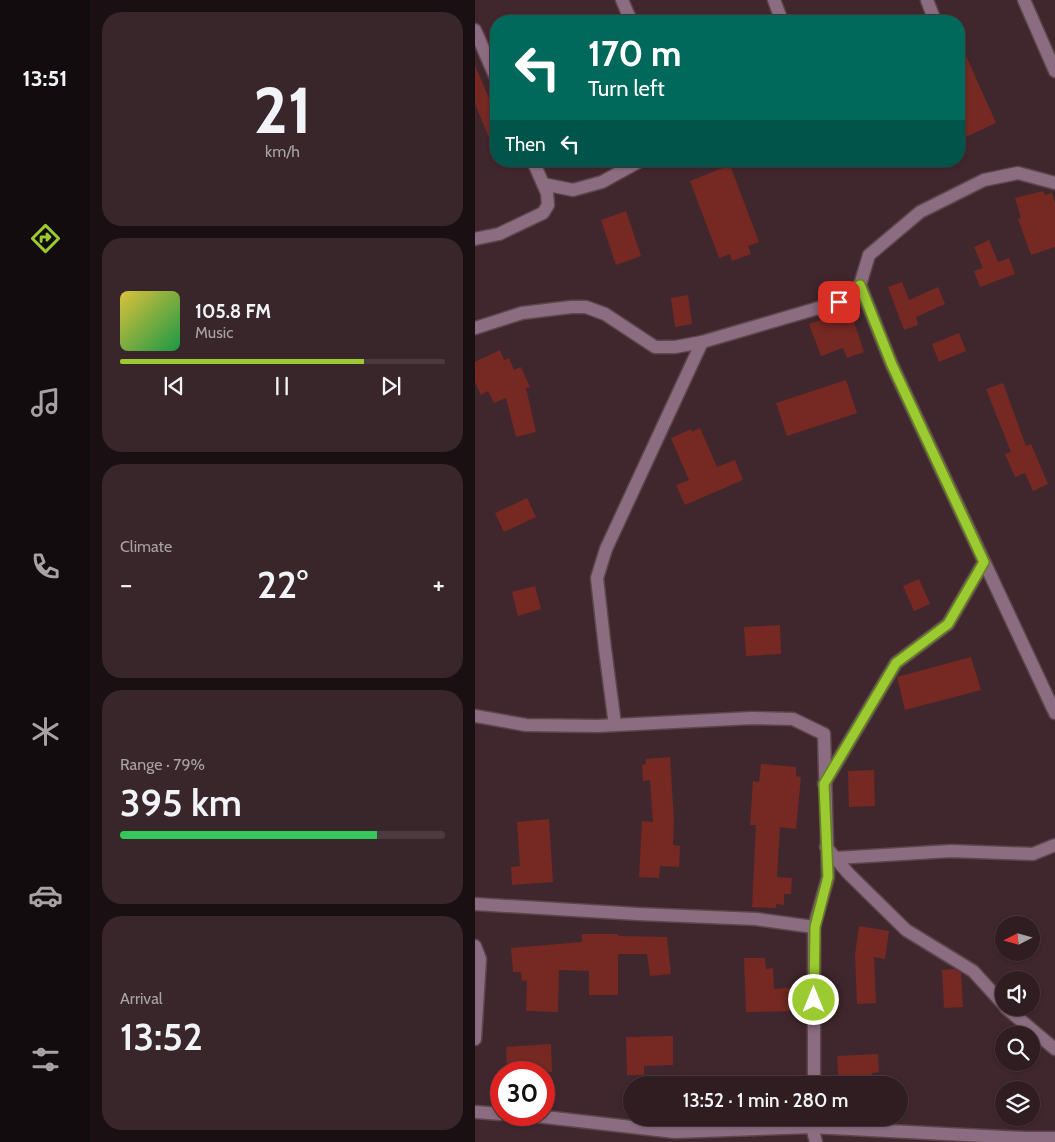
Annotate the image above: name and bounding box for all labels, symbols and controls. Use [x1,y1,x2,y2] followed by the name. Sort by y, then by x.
[588,32,681,75] text: 170 m
[505,35,570,100] icon: left
[23,65,67,92] text: 13:51
[253,70,312,149] text: 21
[588,75,665,102] text: Turn left
[556,130,584,158] icon: left
[505,133,546,156] text: Then
[265,142,300,161] text: km/h
[28,221,63,256] icon: directions
[818,281,860,323] pin
[825,288,853,316] icon: arrive
[195,300,271,323] text: 105.8 FM
[195,323,233,342] text: Music
[160,372,188,400] icon: previous
[268,372,296,400] icon: pause
[377,372,405,400] icon: next
[28,385,63,420] icon: music
[120,537,172,556] text: Climate
[28,549,63,584] icon: phone
[257,561,308,608] text: 22°
[120,567,132,601] text: −
[433,567,445,601] text: +
[28,714,63,749] icon: climate
[120,755,205,774] text: Range · 79%
[120,779,242,826] text: 395 km
[28,878,63,913] icon: car
[995,916,1040,961] north arrow
[995,916,1040,1126] map controls
[995,971,1040,1016] button: sound
[787,973,839,1025] position arrow
[120,989,163,1008] text: Arrival
[120,1013,203,1060] text: 13:52
[995,1026,1040,1071] button: search
[28,1042,63,1077] icon: filters
[490,1061,555,1126] speed limit sign: 30
[995,1081,1040,1126] button: layers
[683,1089,848,1112] text: 13:52 · 1 min · 280 m

